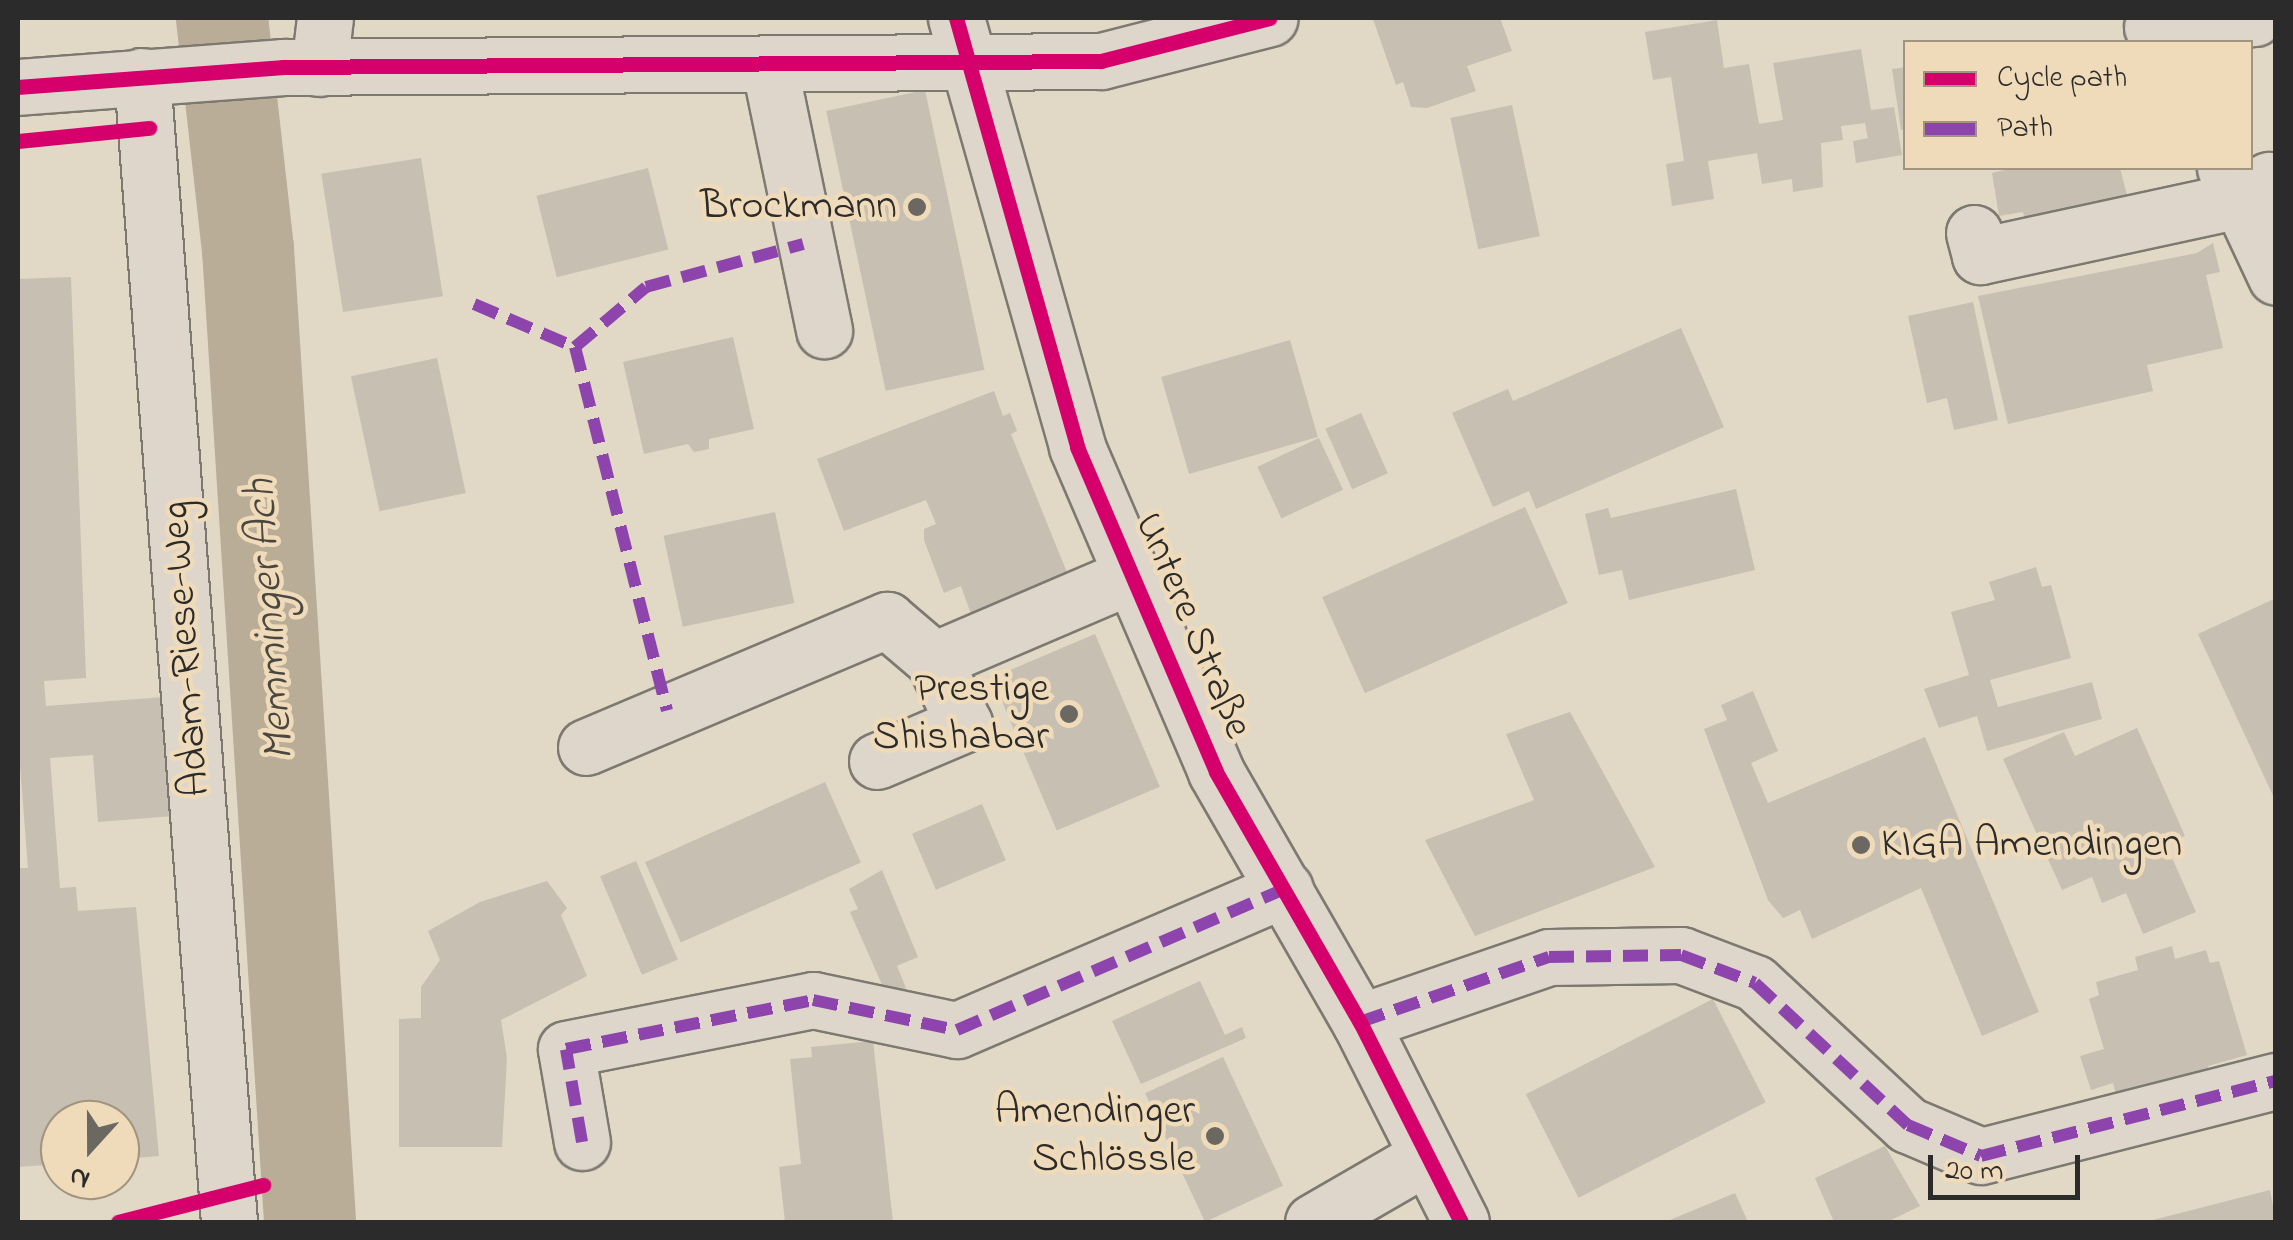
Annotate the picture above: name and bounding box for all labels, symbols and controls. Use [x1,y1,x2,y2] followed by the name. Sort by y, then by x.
[1903,40,2253,170] legend
[1997,57,2127,101] text: Cycle path
[1997,107,2053,151] text: Path
[700,182,897,232] place label: Brockmann
[906,196,928,218] marker: Brockmann
[235,477,309,763] water label: Memminger Ach
[152,499,222,799] street label: Adam-Riese-Weg
[1122,506,1262,746] street label: Untere Straße
[873,665,1049,764] place label: Prestige Shishabar
[1058,703,1080,725] marker: Prestige Shishabar
[1881,820,2182,870] place label: KIGA Amendingen
[1850,834,1872,856] marker: KIGA Amendingen
[994,1087,1195,1186] place label: Amendinger Schlössle
[40,1100,140,1200] north arrow
[1204,1125,1226,1147] marker: Amendinger Schlössle
[1933,1135,2086,1197] scale bar
[1945,1150,2004,1194] text: 20 m
[64,1154,96,1199] text: N

